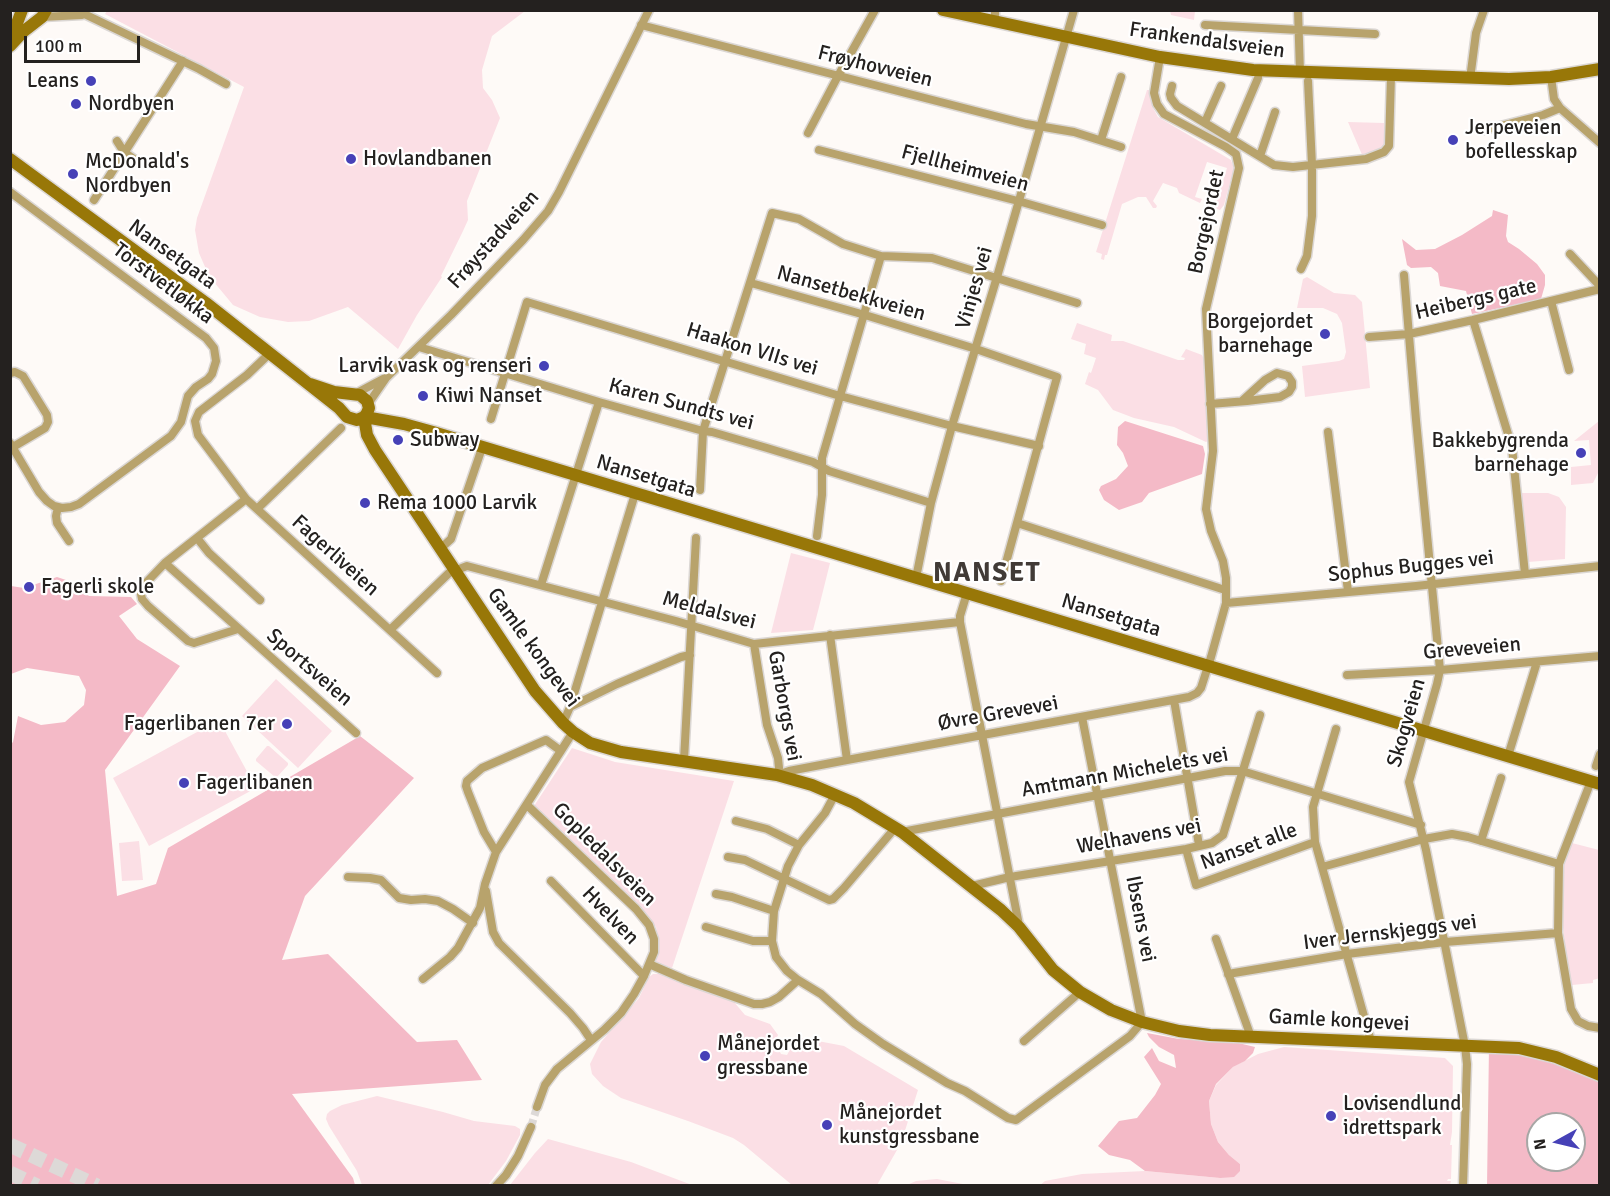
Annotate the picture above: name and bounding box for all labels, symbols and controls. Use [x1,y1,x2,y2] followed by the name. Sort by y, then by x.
[1128,18,1286,64] street label: Frankendalsveien
[27,24,142,62] scale bar
[35,35,82,57] text: 100 m
[815,41,935,93] street label: Frøyhovveien
[27,68,79,94] place label: Leans
[84,74,98,88] marker: Leans
[88,91,174,117] place label: Nordbyen
[69,97,83,111] marker: Nordbyen
[1465,115,1577,165] place label: Jerpeveien bofellesskap
[1446,133,1460,147] marker: Jerpeveien bofellesskap
[899,140,1031,198] street label: Fjellheimveien
[363,146,492,172] place label: Hovlandbanen
[85,149,189,199] place label: McDonald's Nordbyen
[344,152,358,166] marker: Hovlandbanen
[66,167,80,181] marker: McDonald's Nordbyen
[1184,168,1230,276] street label: Borgejordet
[443,185,545,295] street label: Frøystadveien
[123,215,221,295] street label: Nansetgata
[108,238,218,330] street label: Torstvetløkka
[951,244,999,332] street label: Vinjes vei
[774,261,928,327] street label: Nansetbekkveien
[1413,274,1539,326] street label: Heibergs gate
[1207,309,1313,359] place label: Borgejordet barnehage
[683,318,821,382] street label: Haakon VIIs vei
[1318,327,1332,341] marker: Borgejordet barnehage
[338,353,532,379] place label: Larvik vask og renseri
[537,359,551,373] marker: Larvik vask og renseri
[606,373,756,437] street label: Karen Sundts vei
[435,383,542,409] place label: Kiwi Nanset
[416,389,430,403] marker: Kiwi Nanset
[410,427,479,453] place label: Subway
[1432,428,1569,478] place label: Bakkebygrenda barnehage
[391,433,405,447] marker: Subway
[1574,446,1588,460] marker: Bakkebygrenda barnehage
[593,450,699,504] street label: Nansetgata
[377,490,537,516] place label: Rema 1000 Larvik
[358,496,372,510] marker: Rema 1000 Larvik
[286,510,384,602] street label: Fagerliveien
[1327,546,1495,588] street label: Sophus Bugges vei
[933,558,1041,590] district label: NANSET
[41,574,154,600] place label: Fagerli skole
[22,580,36,594] marker: Fagerli skole
[481,583,585,713] street label: Gamle kongevei
[659,586,759,636] street label: Meldalsvei
[1058,589,1164,643] street label: Nansetgata
[261,624,357,712] street label: Sportsveien
[1422,632,1522,666] street label: Greveveien
[762,649,806,763] street label: Garborgs vei
[1382,676,1432,770] street label: Skogveien
[936,691,1060,737] street label: Øvre Grevevei
[124,711,275,737] place label: Fagerlibanen 7er
[280,717,294,731] marker: Fagerlibanen 7er
[1020,742,1230,804] street label: Amtmann Michelets vei
[196,770,313,796] place label: Fagerlibanen
[177,776,191,790] marker: Fagerlibanen
[547,798,661,912] street label: Gopledalsveien
[1075,814,1203,860] street label: Welhavens vei
[1197,818,1301,876] street label: Nanset alle
[1119,874,1161,964] street label: Ibsens vei
[576,882,644,950] street label: Hvelven
[1302,910,1478,956] street label: Iver Jernskjeggs vei
[1268,1005,1410,1037] street label: Gamle kongevei
[717,1031,820,1081] place label: Månejordet gressbane
[698,1049,712,1063] marker: Månejordet gressbane
[1343,1091,1461,1141] place label: Lovisendlund idrettspark
[839,1100,980,1150] place label: Månejordet kunstgressbane
[1324,1109,1338,1123] marker: Lovisendlund idrettspark
[1526,1112,1586,1172] north arrow
[820,1118,834,1132] marker: Månejordet kunstgressbane
[1529,1137,1551,1151] text: N

